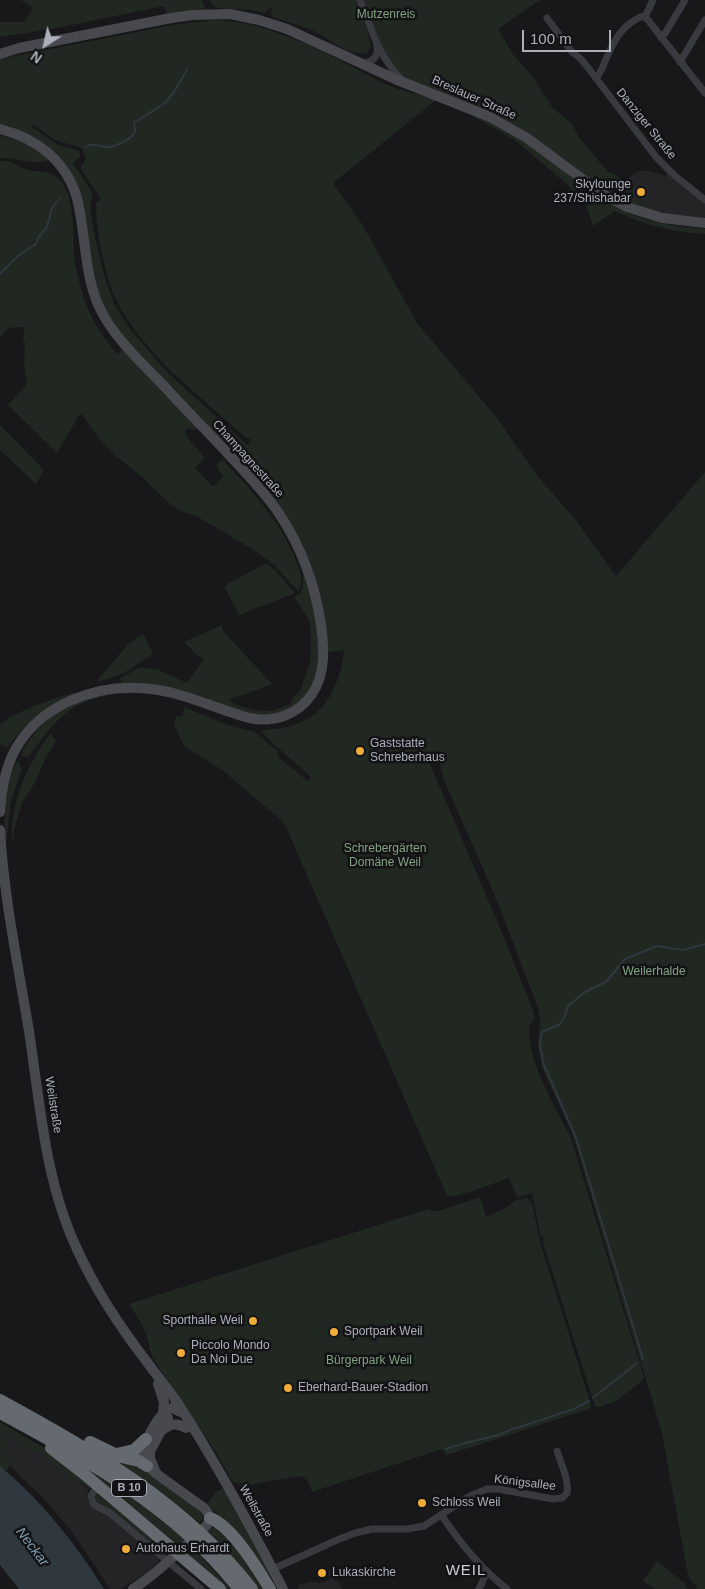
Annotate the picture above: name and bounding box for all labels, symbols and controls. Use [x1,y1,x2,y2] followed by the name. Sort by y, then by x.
[357,8,415,22] park label: Mutzenreis
[20,20,70,70] north arrow
[525,20,614,52] scale bar
[530,30,572,47] text: 100 m
[28,48,45,67] text: N
[430,73,518,123] street label: Breslauer Straße
[613,86,679,162] street label: Danziger Straße
[554,178,631,206] place label: Skylounge 237/Shishabar
[635,186,647,198] marker: Skylounge 237/Shishabar
[209,417,287,501] street label: Champagnestraße
[370,737,445,765] place label: Gaststatte Schreberhaus
[354,745,366,757] marker: Gaststatte Schreberhaus
[344,842,426,870] park label: Schrebergärten Domäne Weil
[622,965,686,979] park label: Weilerhalde
[41,1076,65,1134] street label: Weilstraße
[163,1314,243,1328] place label: Sporthalle Weil
[247,1315,259,1327] marker: Sporthalle Weil
[344,1325,422,1339] place label: Sportpark Weil
[328,1326,340,1338] marker: Sportpark Weil
[191,1339,270,1367] place label: Piccolo Mondo Da Noi Due
[175,1347,187,1359] marker: Piccolo Mondo Da Noi Due
[326,1354,412,1368] park label: Bürgerpark Weil
[298,1381,428,1395] place label: Eberhard-Bauer-Stadion
[282,1382,294,1394] marker: Eberhard-Bauer-Stadion
[493,1472,557,1494] street label: Königsallee
[112,1480,146,1496] road number: B 10
[236,1483,276,1539] street label: Weilstraße
[432,1496,500,1510] place label: Schloss Weil
[416,1497,428,1509] marker: Schloss Weil
[12,1524,52,1570] water label: Neckar
[136,1542,229,1556] place label: Autohaus Erhardt
[120,1543,132,1555] marker: Autohaus Erhardt
[445,1562,487,1580] district label: WEIL
[332,1566,396,1580] place label: Lukaskirche
[316,1567,328,1579] marker: Lukaskirche

